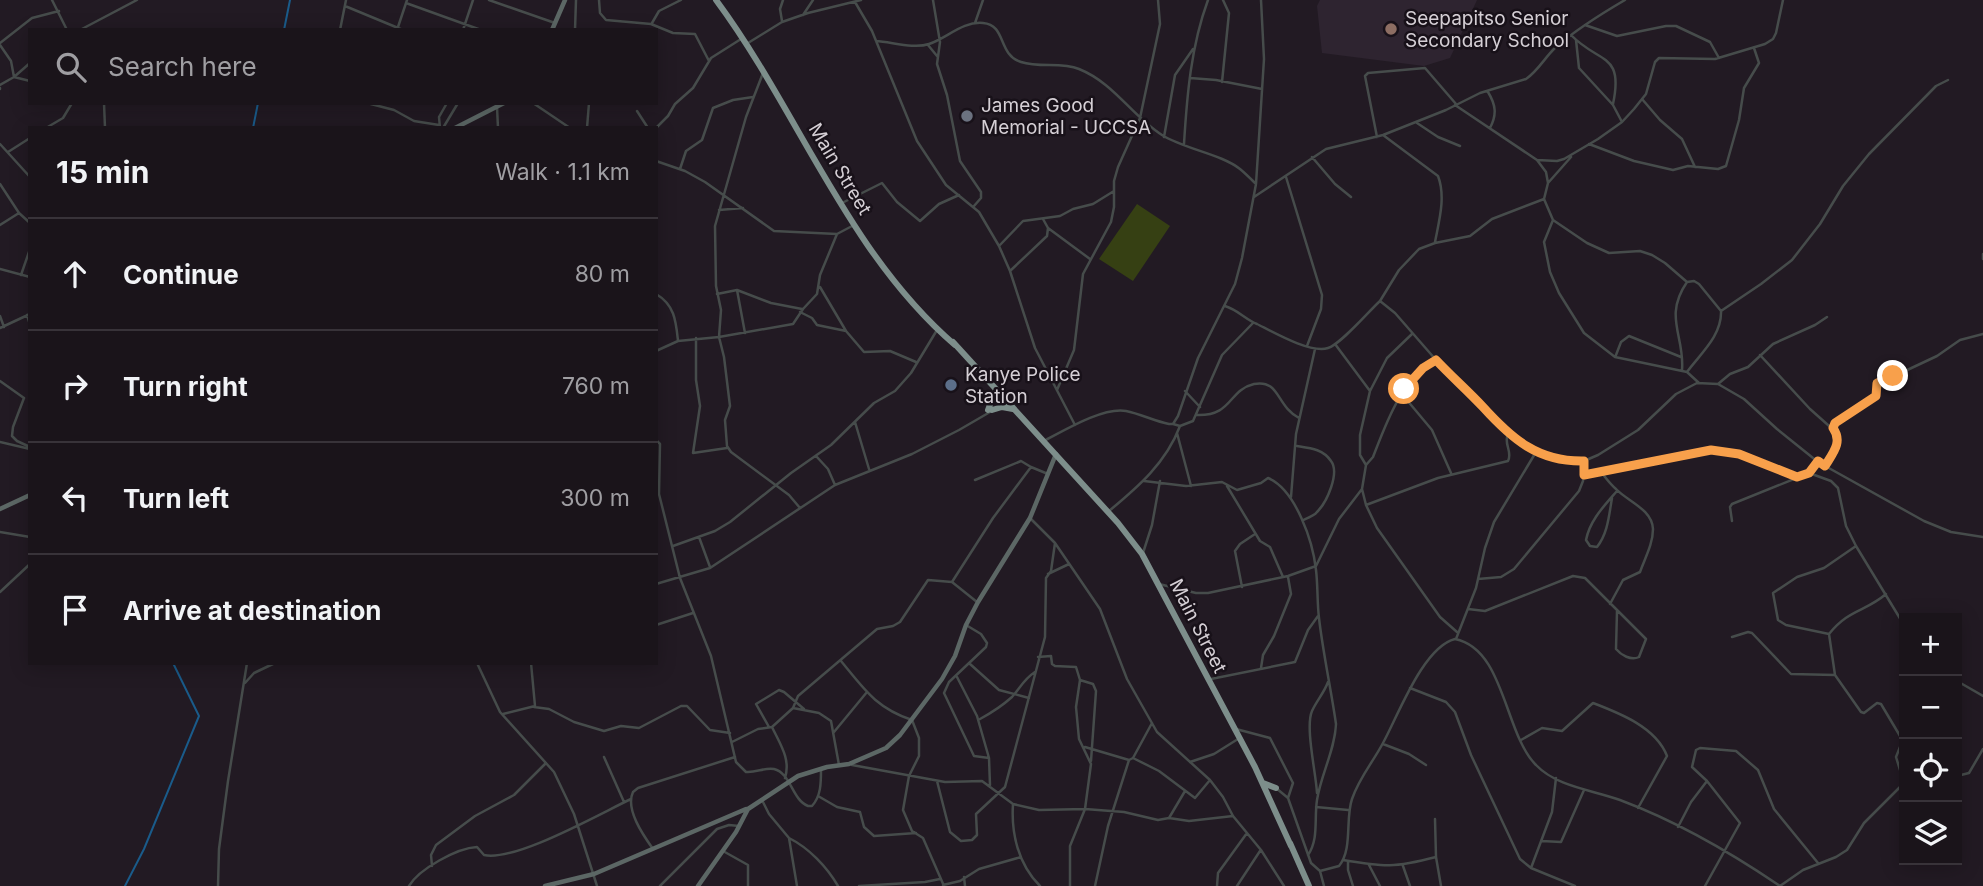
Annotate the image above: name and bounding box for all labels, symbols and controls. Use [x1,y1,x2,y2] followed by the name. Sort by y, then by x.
[1405,7,1569,52] place label: Seepapitso Senior Secondary School
[1383,21,1399,37] marker: Seepapitso Senior Secondary School
[28,28,658,105] search box
[52,48,90,86] icon: search
[108,51,257,82] text: Search here
[981,94,1151,139] place label: James Good Memorial - UCCSA
[959,108,975,124] marker: James Good Memorial - UCCSA
[804,119,876,219] street label: Main Street
[56,154,149,190] text: 15 min
[495,158,630,186] text: Walk · 1.1 km
[56,255,94,293] icon: ahead
[123,259,239,290] text: Continue
[575,260,630,288] text: 80 m
[1877,360,1908,391] route end
[965,363,1081,408] place label: Kanye Police Station
[56,367,94,405] icon: right
[123,371,248,402] text: Turn right
[562,372,630,400] text: 760 m
[1388,373,1419,404] route start
[943,377,959,393] marker: Kanye Police Station
[56,479,94,517] icon: left
[123,483,229,514] text: Turn left
[560,484,630,512] text: 300 m
[1164,575,1232,677] street label: Main Street
[56,591,94,629] icon: arrive
[123,595,382,626] text: Arrive at destination
[1899,613,1962,865] map controls
[1899,613,1962,676] button: +
[1899,676,1962,739] button: −
[1899,739,1962,802] button: locate
[1899,802,1962,865] button: layers

